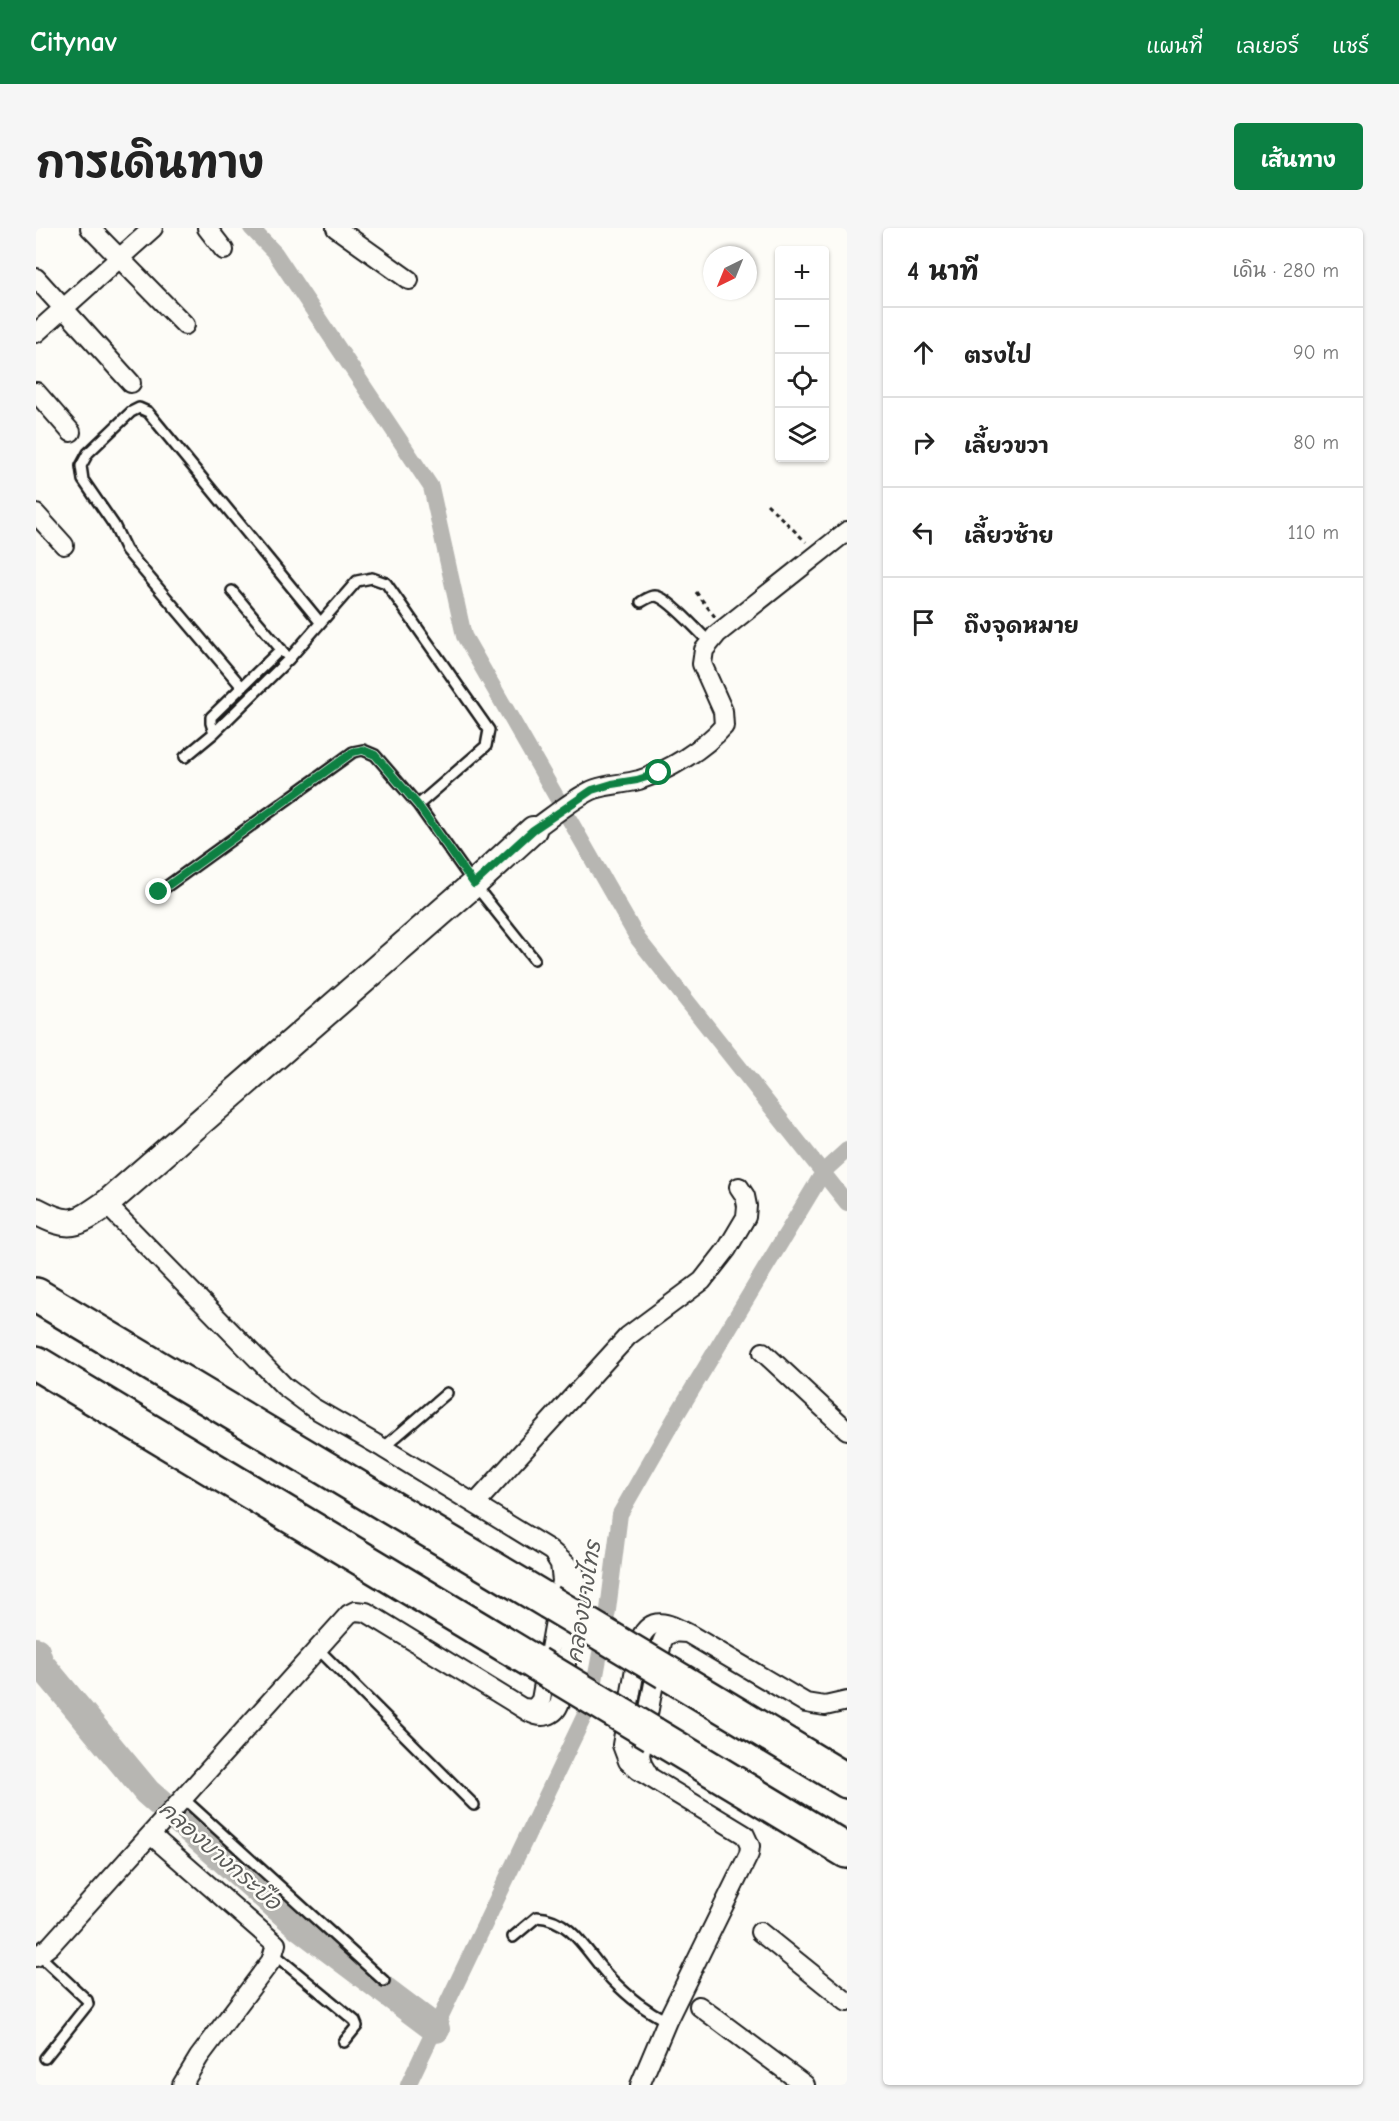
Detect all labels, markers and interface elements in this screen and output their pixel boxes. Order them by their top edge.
text: Citynav [30,26,117,58]
text: แผนที่ [1146,34,1203,58]
text: เลเยอร์ [1236,34,1299,58]
text: แชร์ [1332,34,1369,58]
button: เส้นทาง [1234,123,1363,190]
text: การเดินทาง [36,139,264,188]
north arrow [703,246,757,300]
map controls [775,246,829,462]
button: + [775,246,829,300]
text: 4 นาที [907,257,979,287]
text: เดิน · 280 m [1232,259,1339,282]
button: − [775,300,829,354]
icon: ahead [907,336,940,369]
text: 90 m [1293,341,1339,364]
text: ตรงไป [964,343,1032,369]
button: locate [775,354,829,408]
button: layers [775,408,829,462]
icon: right [907,426,940,459]
text: 80 m [1293,431,1339,454]
text: เลี้ยวขวา [964,433,1048,459]
icon: left [907,516,940,549]
text: 110 m [1288,521,1339,544]
text: เลี้ยวซ้าย [964,523,1054,549]
icon: arrive [907,606,940,639]
text: ถึงจุดหมาย [964,613,1079,639]
route start [645,759,671,785]
route end [145,878,171,904]
water label: คลองบางไทร [560,1536,607,1665]
water label: คลองบางกระบือ [154,1795,287,1916]

